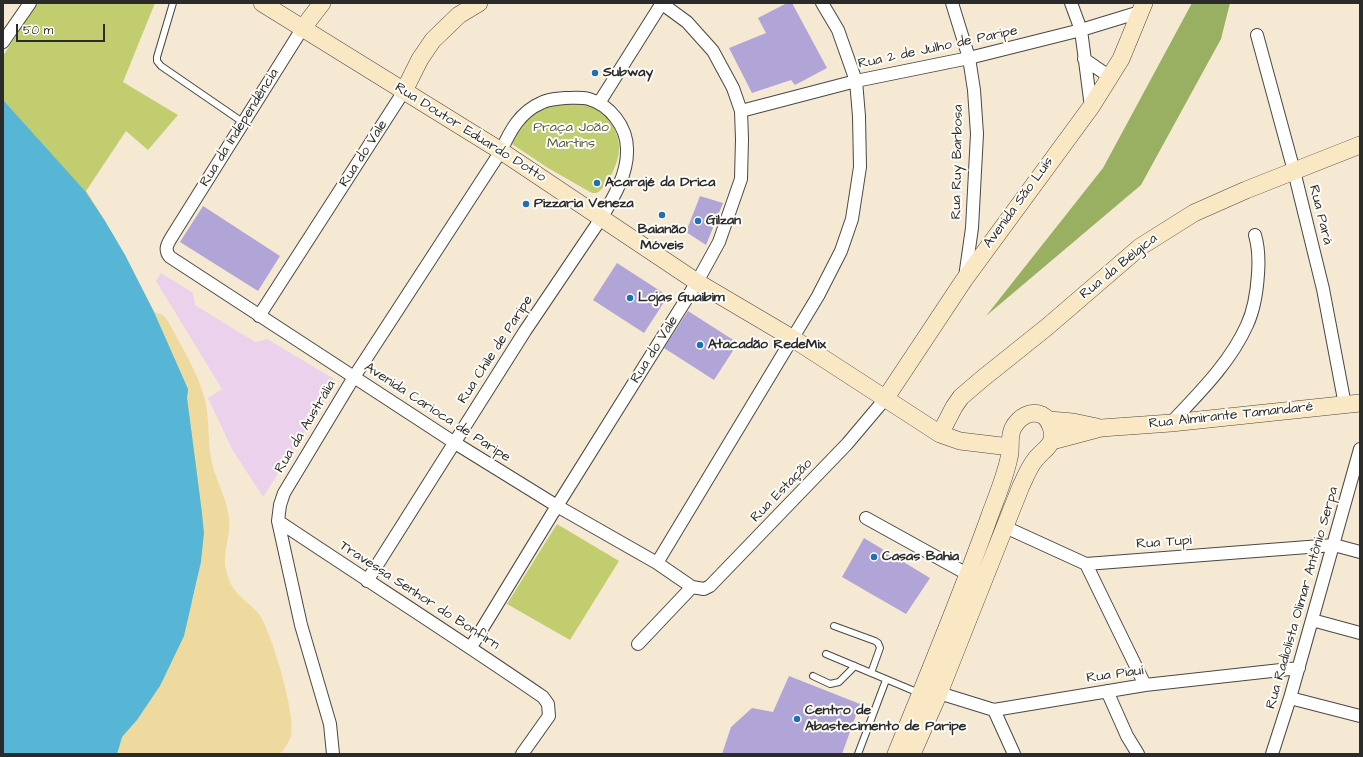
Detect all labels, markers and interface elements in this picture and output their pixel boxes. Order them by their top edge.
scale bar [18,16,107,42]
text: 50 m [23,22,53,39]
street label: Rua 2 de Julho de Paripe [857,23,1019,73]
place label: Subway [603,65,653,81]
street label: Rua da Independência [197,66,283,190]
marker: Subway [590,68,600,78]
street label: Rua Doutor Eduardo Dotto [391,80,549,186]
street label: Rua Ruy Barbosa [949,104,967,220]
street label: Rua do Vale [336,117,392,191]
park label: Praça João Martins [533,120,609,152]
street label: Avenida São Luís [980,154,1058,252]
place label: Acarajé da Drica [605,175,715,191]
marker: Acarajé da Drica [592,178,602,188]
street label: Rua Pará [1305,184,1335,246]
place label: Pizzaria Veneza [534,196,634,212]
marker: Pizzaria Veneza [521,199,531,209]
marker: Baianão Móveis [657,210,667,220]
place label: Gilzan [706,213,741,229]
marker: Gilzan [693,216,703,226]
place label: Baianão Móveis [638,222,686,254]
street label: Rua da Bélgica [1077,231,1161,303]
place label: Lojas Guaibim [638,290,725,306]
street label: Rua Chile de Paripe [455,293,537,407]
marker: Lojas Guaibim [625,293,635,303]
street label: Rua do Vale [628,313,682,387]
place label: Atacadão RedeMix [708,337,826,353]
marker: Atacadão RedeMix [695,340,705,350]
street label: Avenida Carioca de Paripe [361,359,513,467]
street label: Rua da Austrália [272,378,340,476]
street label: Rua Almirante Tamandaré [1148,399,1314,433]
street label: Rua Estação [748,456,816,526]
street label: Rua Radiolista Olimar Antônio Serpa [1263,485,1343,711]
street label: Rua Tupi [1136,533,1192,553]
street label: Travessa Senhor do Bonfirn [336,538,502,654]
place label: Casas Bahia [882,549,959,565]
marker: Casas Bahia [869,552,879,562]
street label: Rua Piauí [1086,663,1144,687]
place label: Centro de Abastecimento de Paripe [805,703,966,736]
marker: Centro de Abastecimento de Paripe [792,714,802,724]

